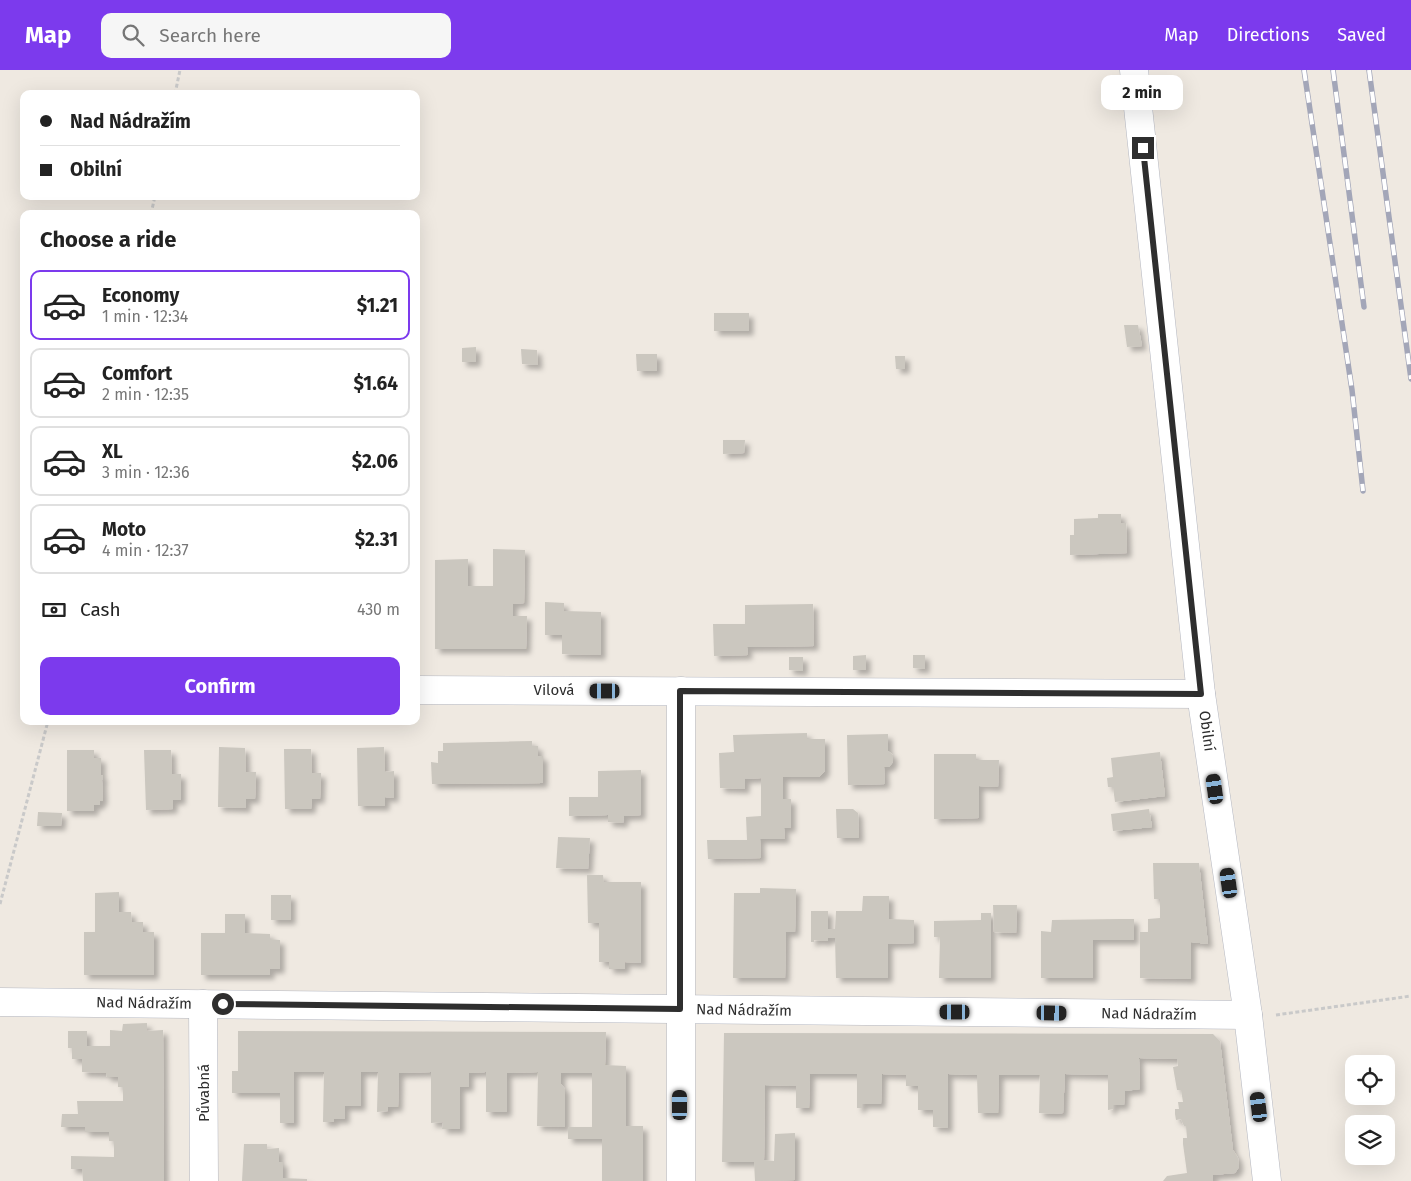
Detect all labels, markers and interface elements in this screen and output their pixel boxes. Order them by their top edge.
search box [101,13,451,58]
text: Map [25,21,71,49]
icon: search [119,21,147,49]
text: Search here [159,24,261,47]
text: Map [1164,24,1199,46]
text: Directions [1227,24,1309,46]
text: Saved [1337,24,1386,46]
callout: 2 min [1102,75,1184,110]
text: 2 min [1122,83,1162,102]
text: Nad Nádražím [70,110,191,133]
route end [1132,137,1154,159]
text: Obilní [70,158,122,181]
text: Choose a ride [40,226,176,253]
icon: car [42,283,87,328]
text: Economy [102,284,179,307]
text: $1.21 [357,294,398,317]
text: 1 min · 12:34 [102,307,188,326]
icon: car [42,361,87,406]
text: Comfort [102,362,172,385]
text: $1.64 [354,372,398,395]
text: 2 min · 12:35 [102,385,189,404]
icon: car [42,439,87,484]
text: XL [102,440,123,463]
text: $2.06 [352,450,398,473]
text: 3 min · 12:36 [102,463,190,482]
icon: car [42,517,87,562]
text: Moto [102,518,146,541]
text: $2.31 [355,528,398,551]
text: 4 min · 12:37 [102,541,189,560]
icon: cash [40,596,68,624]
text: Cash [80,598,121,621]
text: 430 m [357,600,400,619]
button: Confirm [40,657,400,715]
street label: Vilová [534,681,574,699]
car [590,684,620,699]
street label: Obilní [1195,709,1219,753]
car [1205,773,1224,805]
car [1219,867,1238,899]
street label: Nad Nádražím [96,993,192,1013]
route start [212,993,234,1015]
street label: Nad Nádražím [696,1000,792,1020]
street label: Nad Nádražím [1101,1004,1197,1024]
car [940,1005,970,1020]
car [1036,1005,1067,1021]
map controls [1345,1055,1395,1165]
button: locate [1345,1055,1395,1105]
street label: Půvabná [195,1064,213,1122]
car [672,1090,687,1120]
car [1249,1091,1268,1123]
button: layers [1345,1115,1395,1165]

